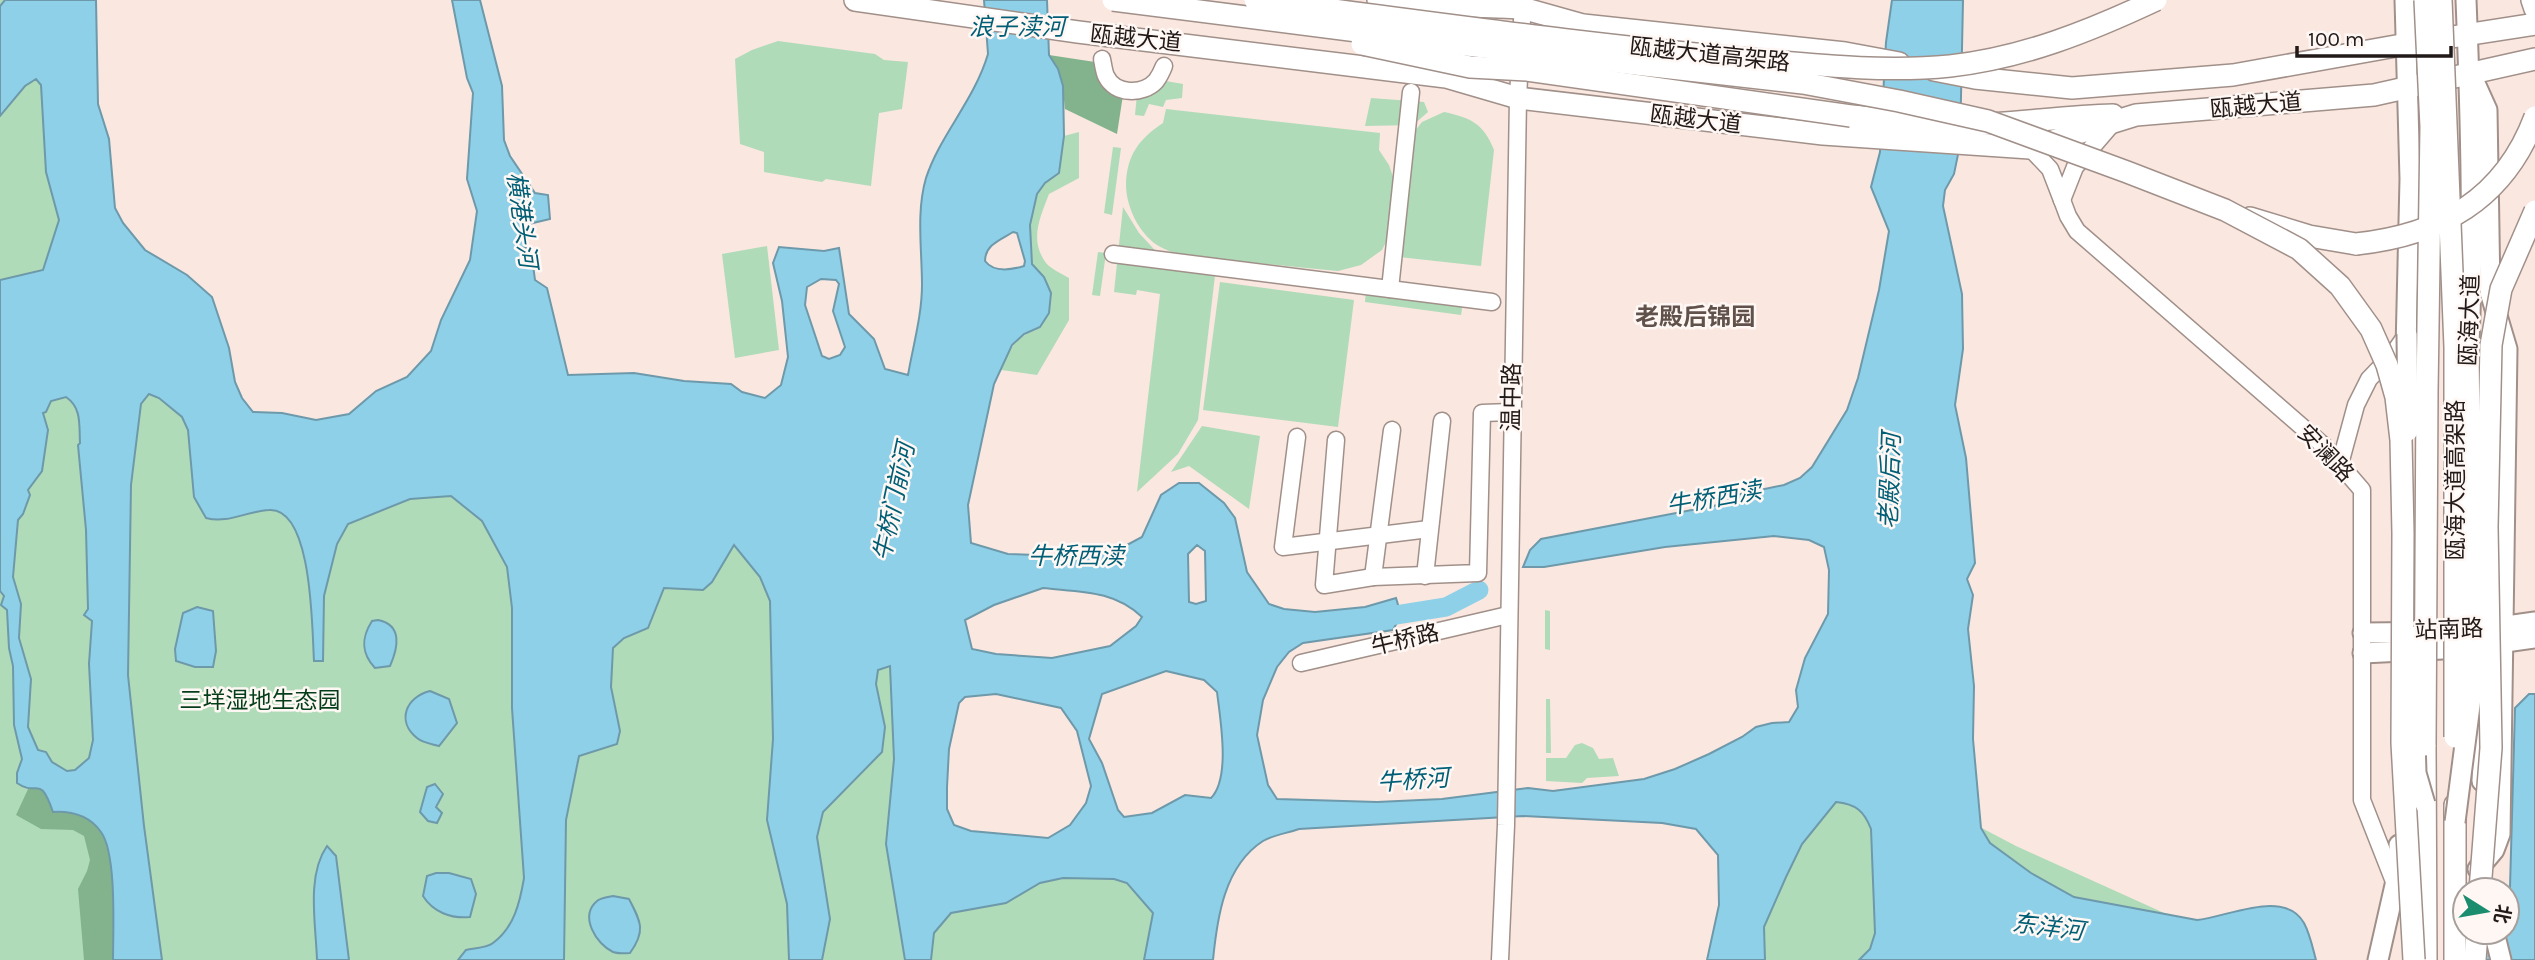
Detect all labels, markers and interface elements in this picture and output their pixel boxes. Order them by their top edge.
water label: 浪子渎河 [969,13,1069,41]
scale bar [2297,14,2451,58]
street label: 瓯越大道 [1089,20,1183,57]
text: 100 m [2308,27,2365,51]
street label: 瓯越大道高架路 [1628,33,1791,76]
street label: 瓯越大道 [2209,88,2303,123]
street label: 瓯越大道 [1649,100,1743,139]
water label: 横港头河 [501,171,543,273]
street label: 瓯海大道 [2454,274,2485,366]
district label: 老殿后锦园 [1635,303,1755,331]
street label: 温中路 [1497,362,1526,432]
street label: 瓯海大道高架路 [2442,400,2469,561]
street label: 安澜路 [2292,419,2359,488]
water label: 老殿后河 [1874,429,1906,529]
water label: 牛桥门前河 [868,436,921,564]
water label: 牛桥西渎 [1664,475,1767,520]
water label: 牛桥西渎 [1028,542,1127,570]
street label: 站南路 [2414,615,2484,644]
street label: 牛桥路 [1368,619,1442,660]
park label: 三垟湿地生态园 [180,687,341,714]
water label: 牛桥河 [1376,763,1454,796]
north arrow [2451,876,2521,946]
text: 北 [2489,903,2514,925]
water label: 东洋河 [2011,909,2089,946]

